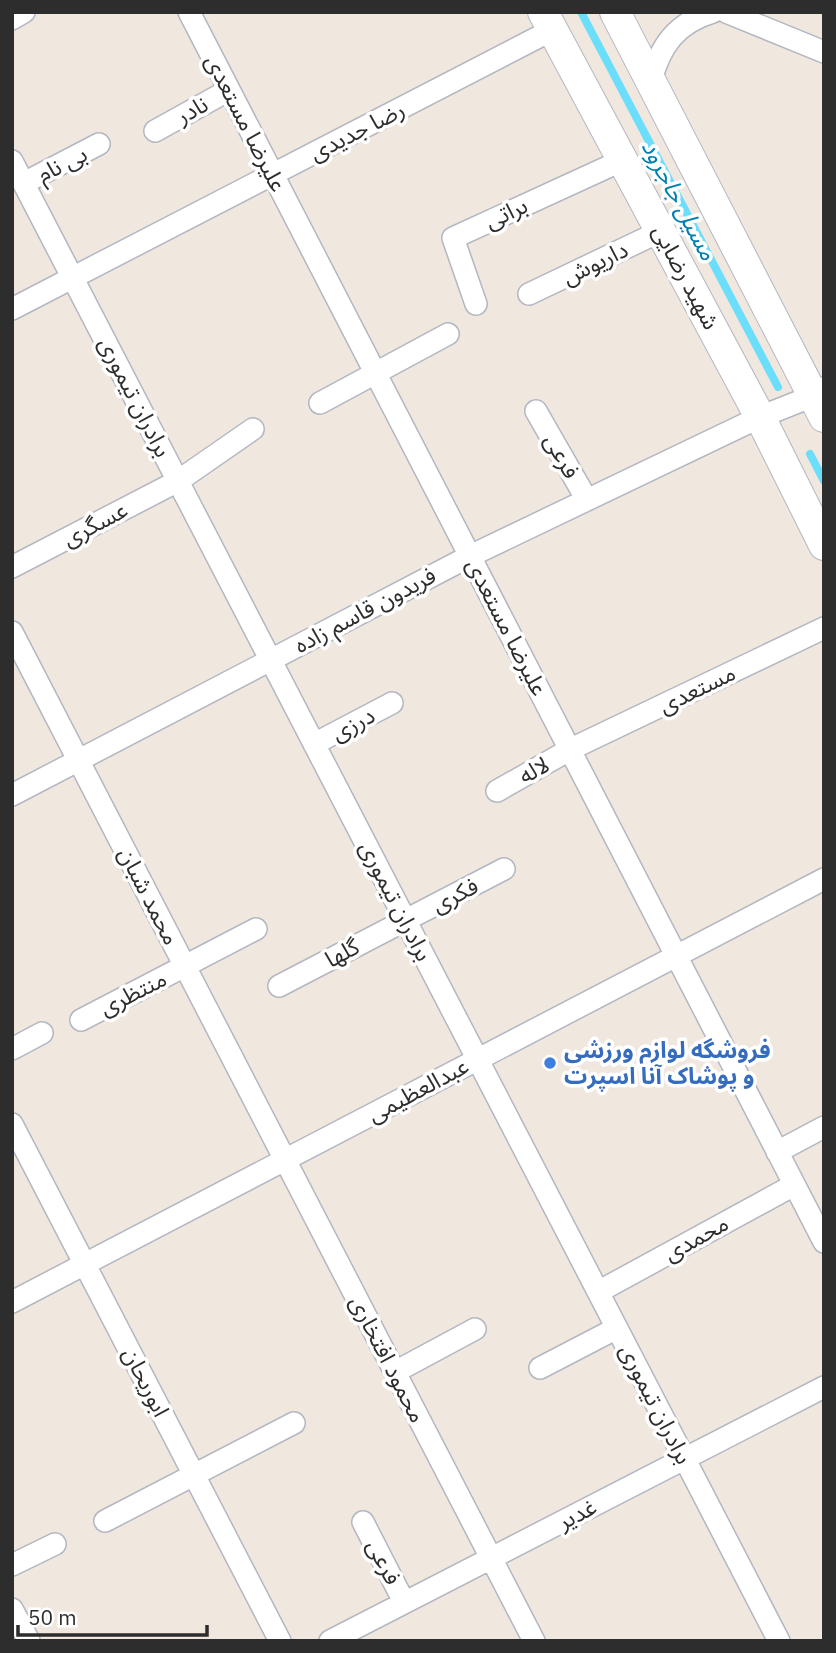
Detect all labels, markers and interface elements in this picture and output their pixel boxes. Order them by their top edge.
street label: علیرضا مستعدی [199,49,294,196]
street label: نادر [169,88,213,131]
street label: رضا جدیدی [304,93,409,167]
water label: مسیل جاجرود [635,134,725,266]
street label: بی نام [31,138,94,192]
street label: براتی [479,189,532,235]
street label: شهید رضایی [647,219,727,334]
street label: داریوش [557,233,632,291]
street label: برادران تیموری [93,331,179,462]
street label: فرعی [538,428,587,483]
street label: عسگری [57,494,132,553]
street label: علیرضا مستعدی [460,553,555,700]
street label: فریدون قاسم زاده [289,559,442,662]
street label: مستعدی [653,657,740,720]
street label: درزی [325,699,380,747]
street label: لاله [513,749,554,790]
street label: برادران تیموری [354,835,440,966]
street label: محمد شبان [112,841,187,950]
street label: فکری [426,870,483,918]
street label: گلها [319,930,364,974]
street label: منتظری [94,963,171,1022]
place label: فروشگه لوازم ورزشی و پوشاک آنا اسپرت [564,1034,771,1092]
street label: عبدالعظیمی [362,1050,473,1128]
marker: فروشگه لوازم ورزشی و پوشاک آنا اسپرت [542,1055,558,1071]
street label: محمدی [658,1207,733,1267]
street label: محمود افتخاری [344,1290,434,1427]
street label: برادران تیموری [614,1338,700,1469]
street label: ابوریحان [117,1342,177,1421]
street label: غدیر [551,1491,601,1536]
street label: فرعی [361,1534,409,1589]
scale bar [18,1594,206,1638]
text: 50 m [28,1603,77,1631]

